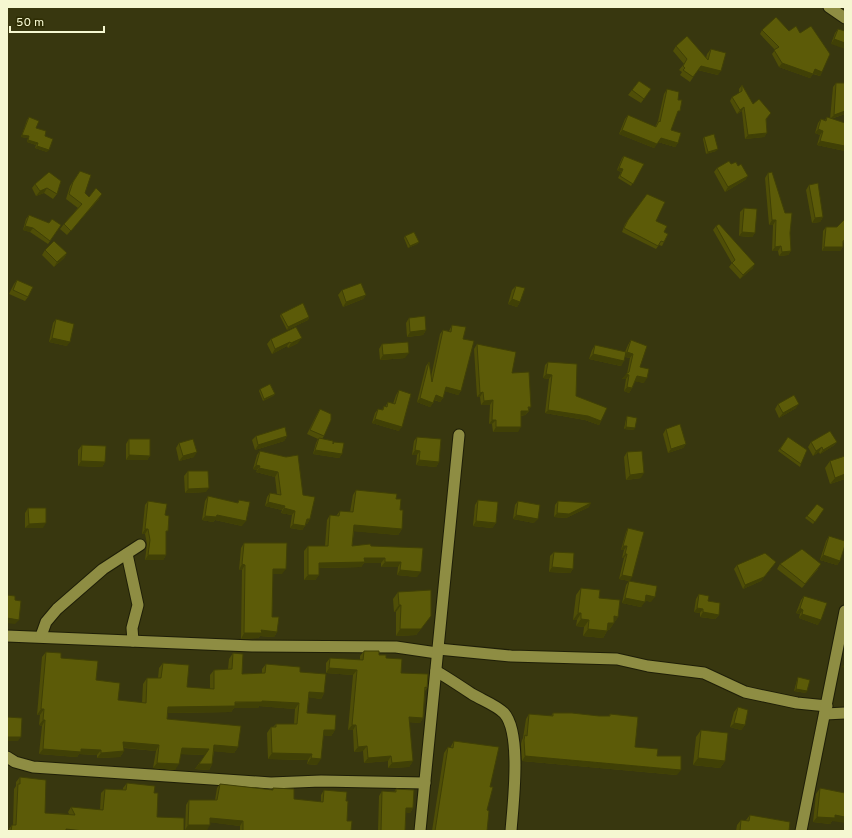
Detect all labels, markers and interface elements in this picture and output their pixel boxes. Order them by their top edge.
scale bar [10,8,104,34]
text: 50 m [16,15,44,31]

